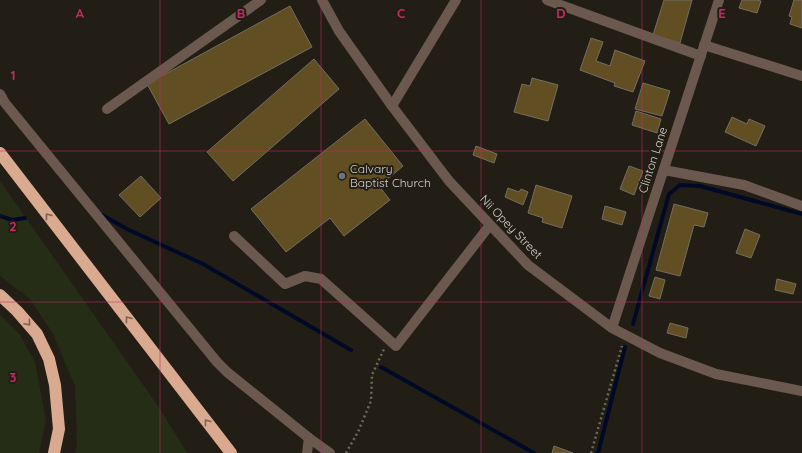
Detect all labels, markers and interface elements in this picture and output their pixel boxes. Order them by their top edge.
text: A [76,5,85,21]
text: B [237,5,245,21]
text: C [397,5,405,21]
text: D [556,5,566,21]
text: E [718,5,726,21]
text: 1 [10,67,16,83]
street label: Clinton Lane [635,125,670,195]
place label: Calvary Baptist Church [350,161,431,190]
marker: Calvary Baptist Church [337,171,347,181]
street label: Nii Opey Street [477,192,546,262]
one-way arrow [46,213,53,220]
text: 2 [9,218,17,234]
one-way arrow [125,316,132,323]
one-way arrow [23,318,30,326]
text: 3 [10,369,17,385]
one-way arrow [204,420,211,427]

